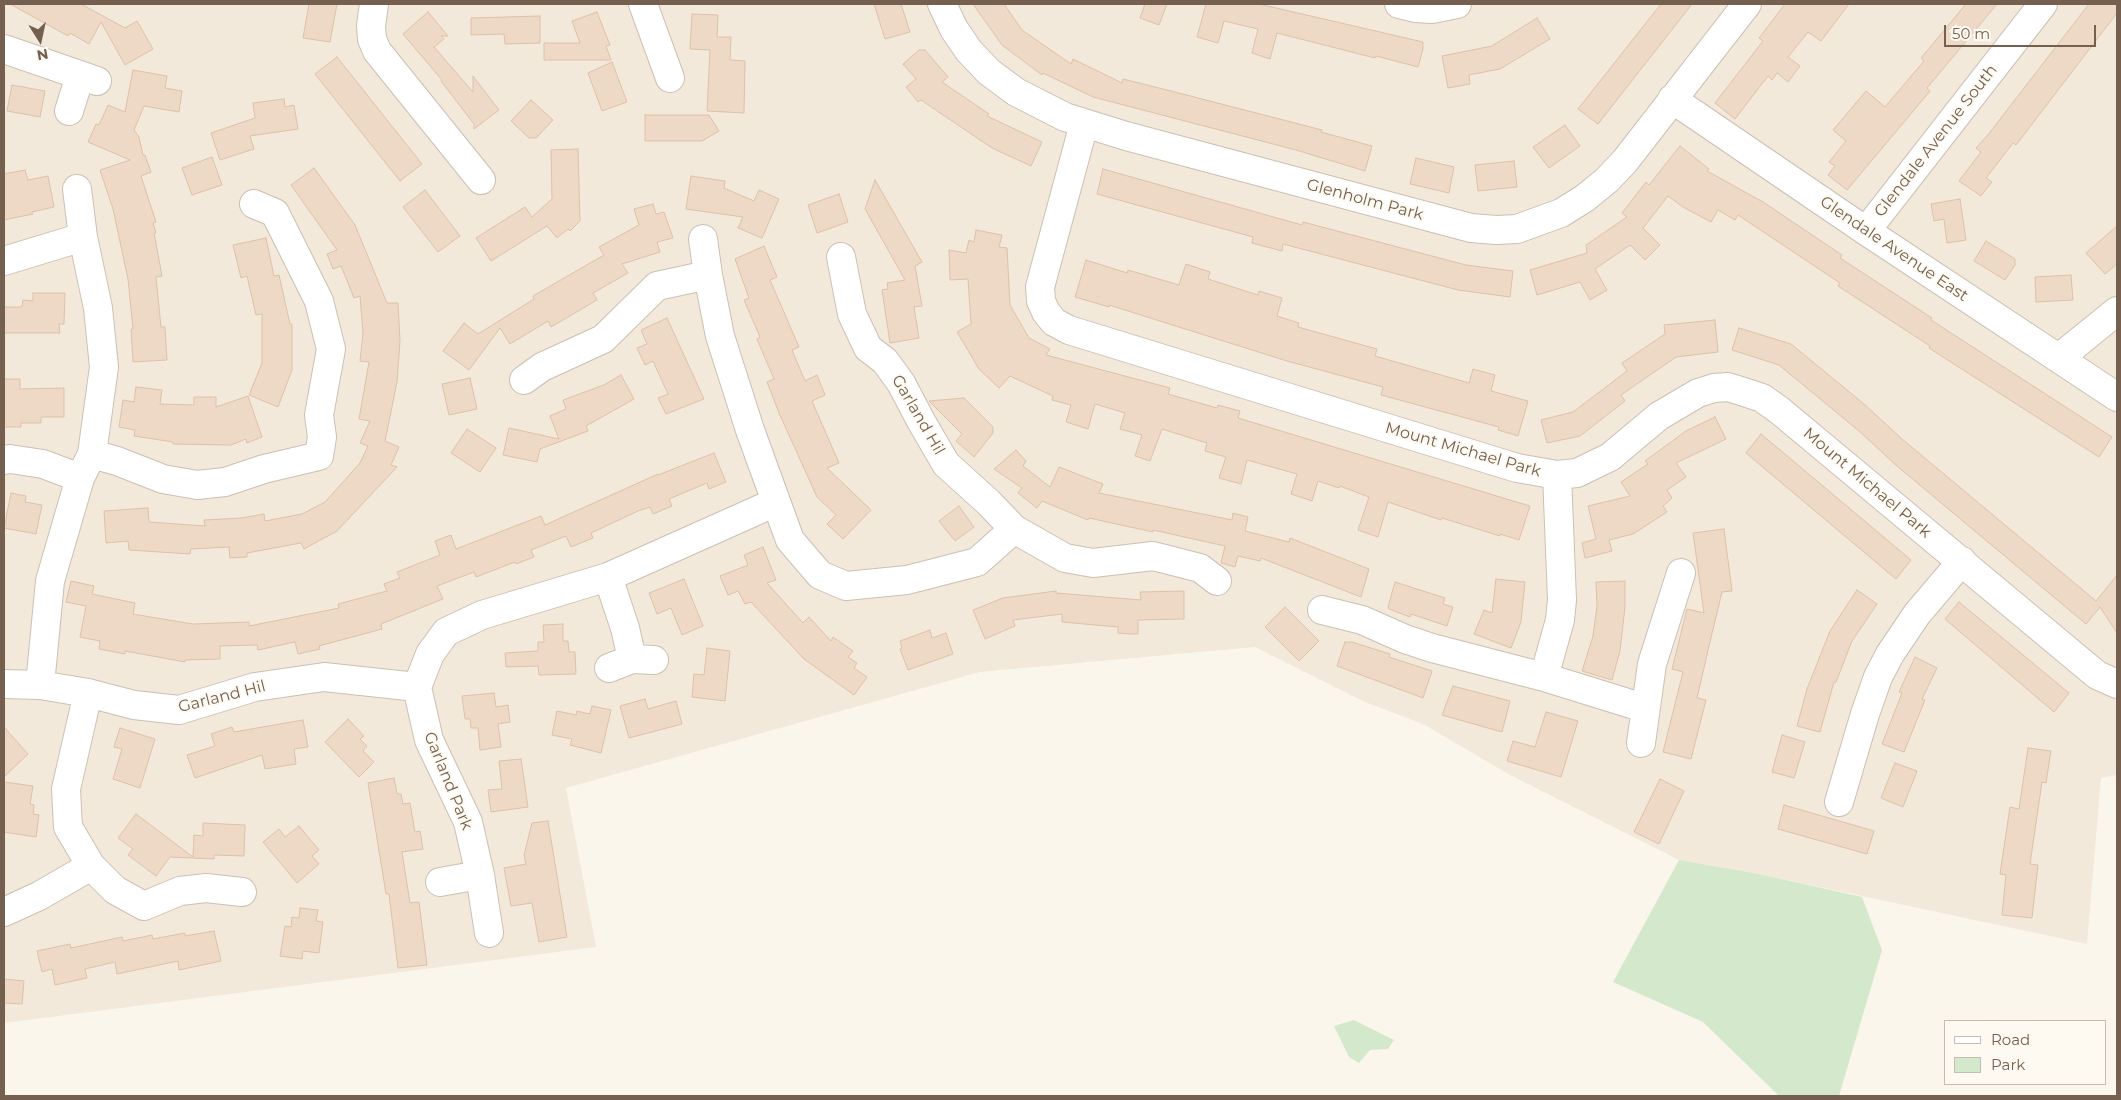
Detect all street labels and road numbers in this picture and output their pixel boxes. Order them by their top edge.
street label: Glendale Avenue South [1871,61,2001,221]
street label: Glenholm Park [1305,175,1425,225]
street label: Glendale Avenue East [1816,192,1972,306]
street label: Garland Hil [887,372,949,458]
street label: Mount Michael Park [1383,419,1543,481]
street label: Mount Michael Park [1799,424,1935,542]
street label: Garland Hil [176,677,268,717]
street label: Garland Park [420,729,476,833]

